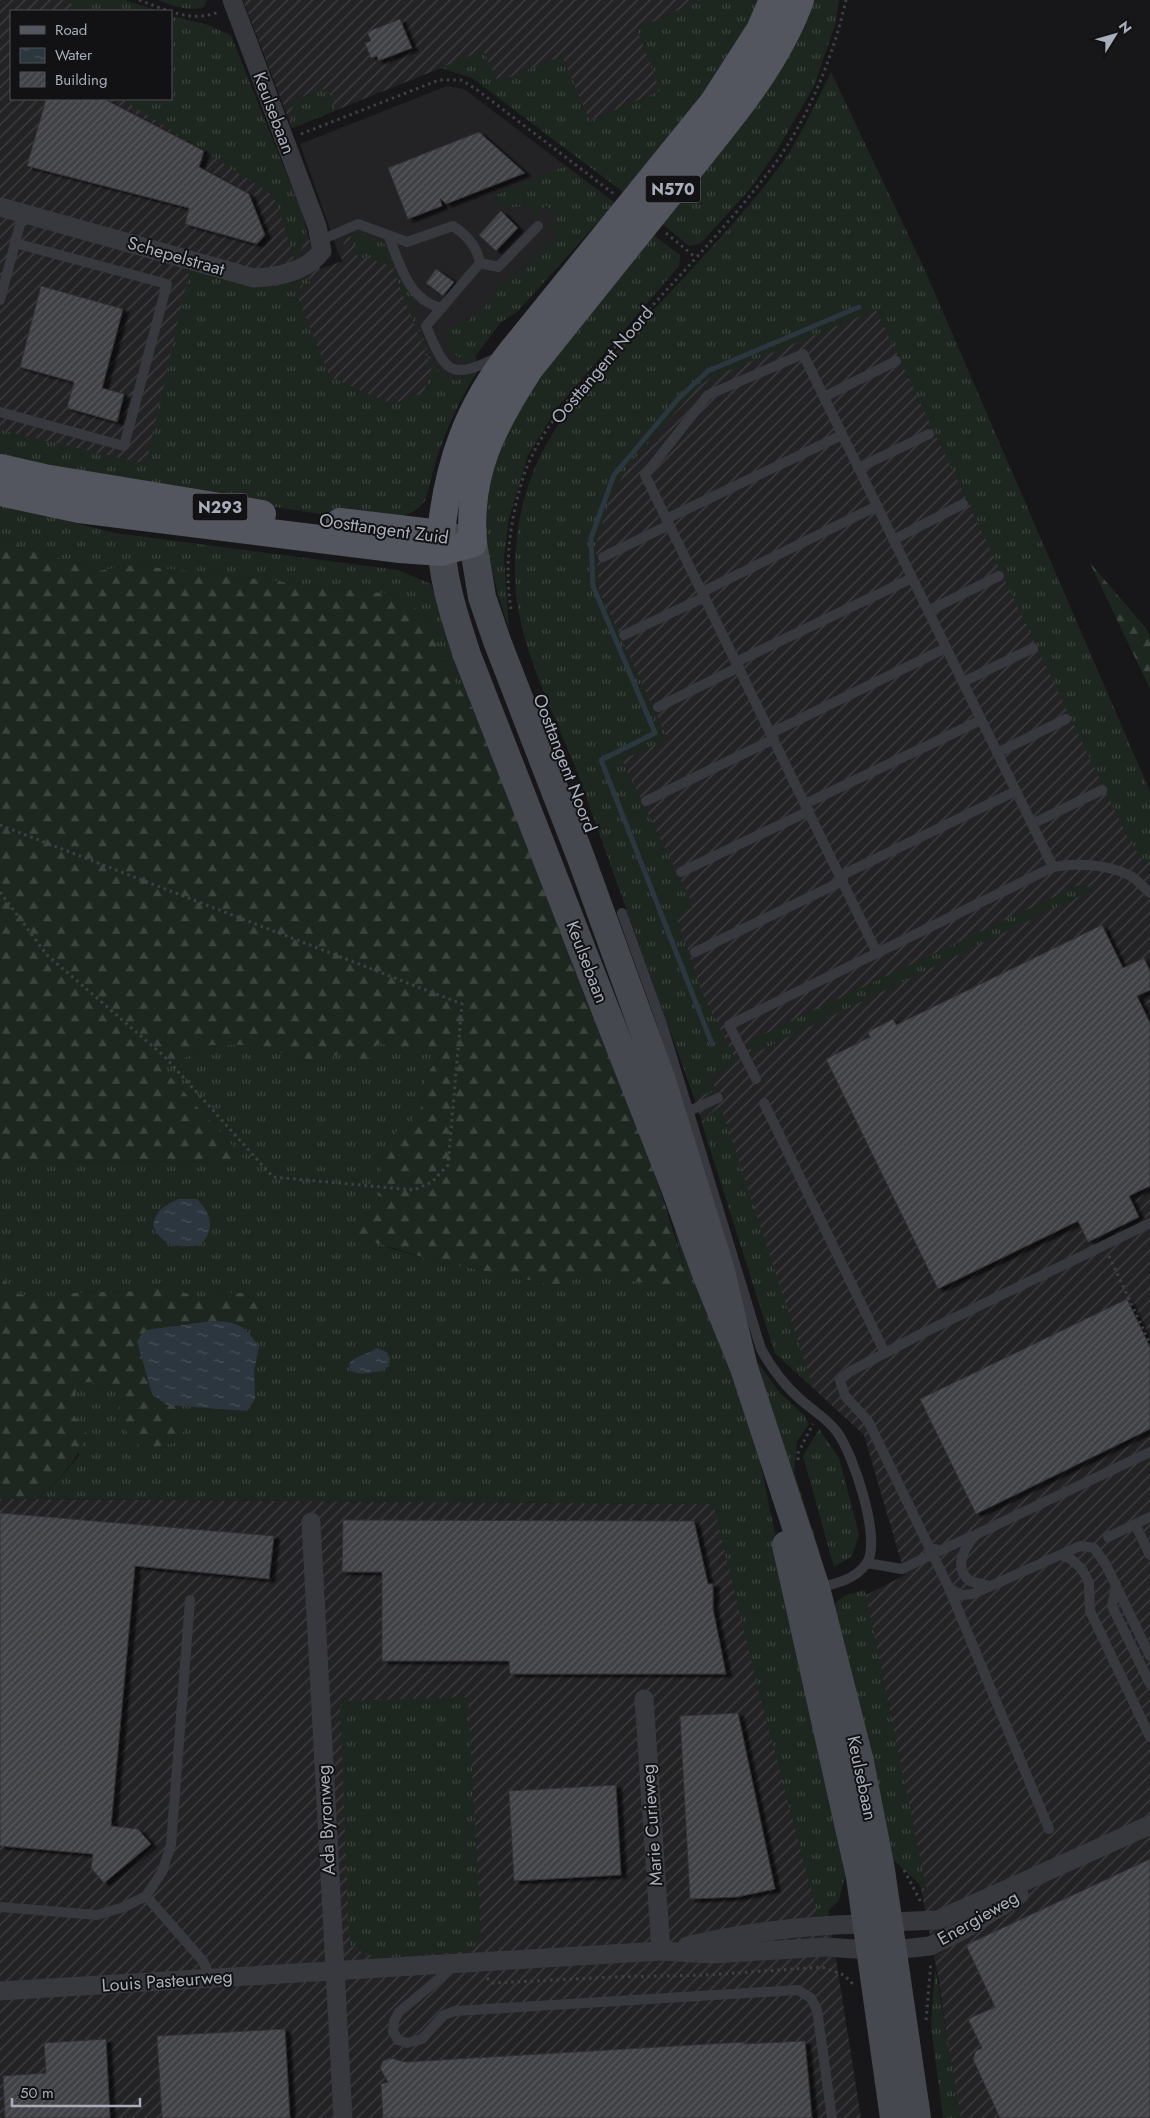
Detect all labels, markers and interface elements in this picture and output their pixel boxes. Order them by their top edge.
legend [10,10,172,100]
north arrow [1090,10,1140,60]
text: N [1114,17,1137,38]
text: Road [55,19,87,41]
text: Water [55,44,93,66]
street label: Keulsebaan [246,68,302,158]
text: Building [55,69,107,91]
road number: N570 [646,175,700,202]
street label: Schepelstraat [124,230,228,282]
street label: Oosttangent Noord [545,300,659,430]
road number: N293 [192,494,248,520]
street label: Oosttangent Zuid [318,507,450,551]
street label: Oosttangent Noord [527,690,603,836]
street label: Keulsebaan [559,917,615,1007]
street label: Keulsebaan [840,1733,884,1823]
street label: Marie Curieweg [635,1763,669,1887]
street label: Ada Byronweg [310,1764,342,1876]
street label: Energieweg [933,1884,1023,1952]
street label: Louis Pasteurweg [101,1963,233,1999]
scale bar [12,2076,140,2108]
text: 50 m [20,2082,54,2104]

